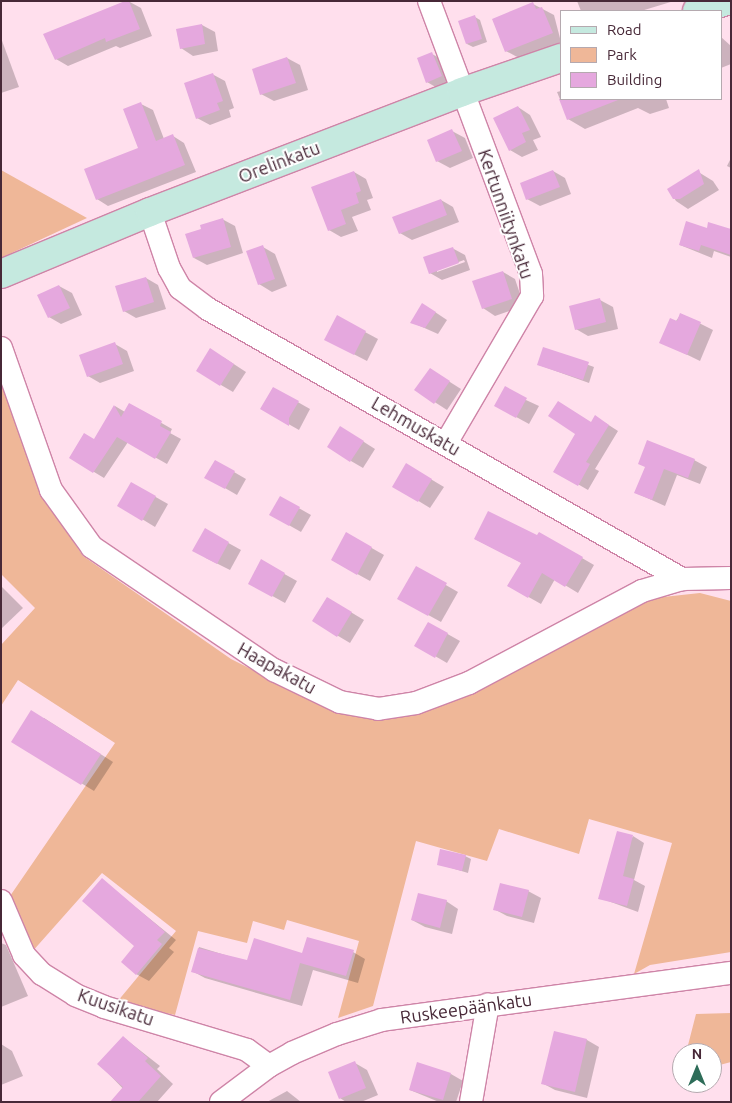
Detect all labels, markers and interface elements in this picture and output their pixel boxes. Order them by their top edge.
legend [560,10,722,100]
text: Road [607,21,642,38]
text: Park [607,46,637,63]
text: Building [607,71,662,88]
street label: Orelinkatu [235,137,323,187]
street label: Kertunniitynkatu [474,146,538,282]
street label: Lehmuskatu [368,392,464,460]
street label: Haapakatu [234,638,320,698]
street label: Kuusikatu [75,984,157,1030]
street label: Ruskeepäänkatu [399,988,533,1028]
north arrow [672,1043,722,1093]
text: N [692,1046,702,1062]

